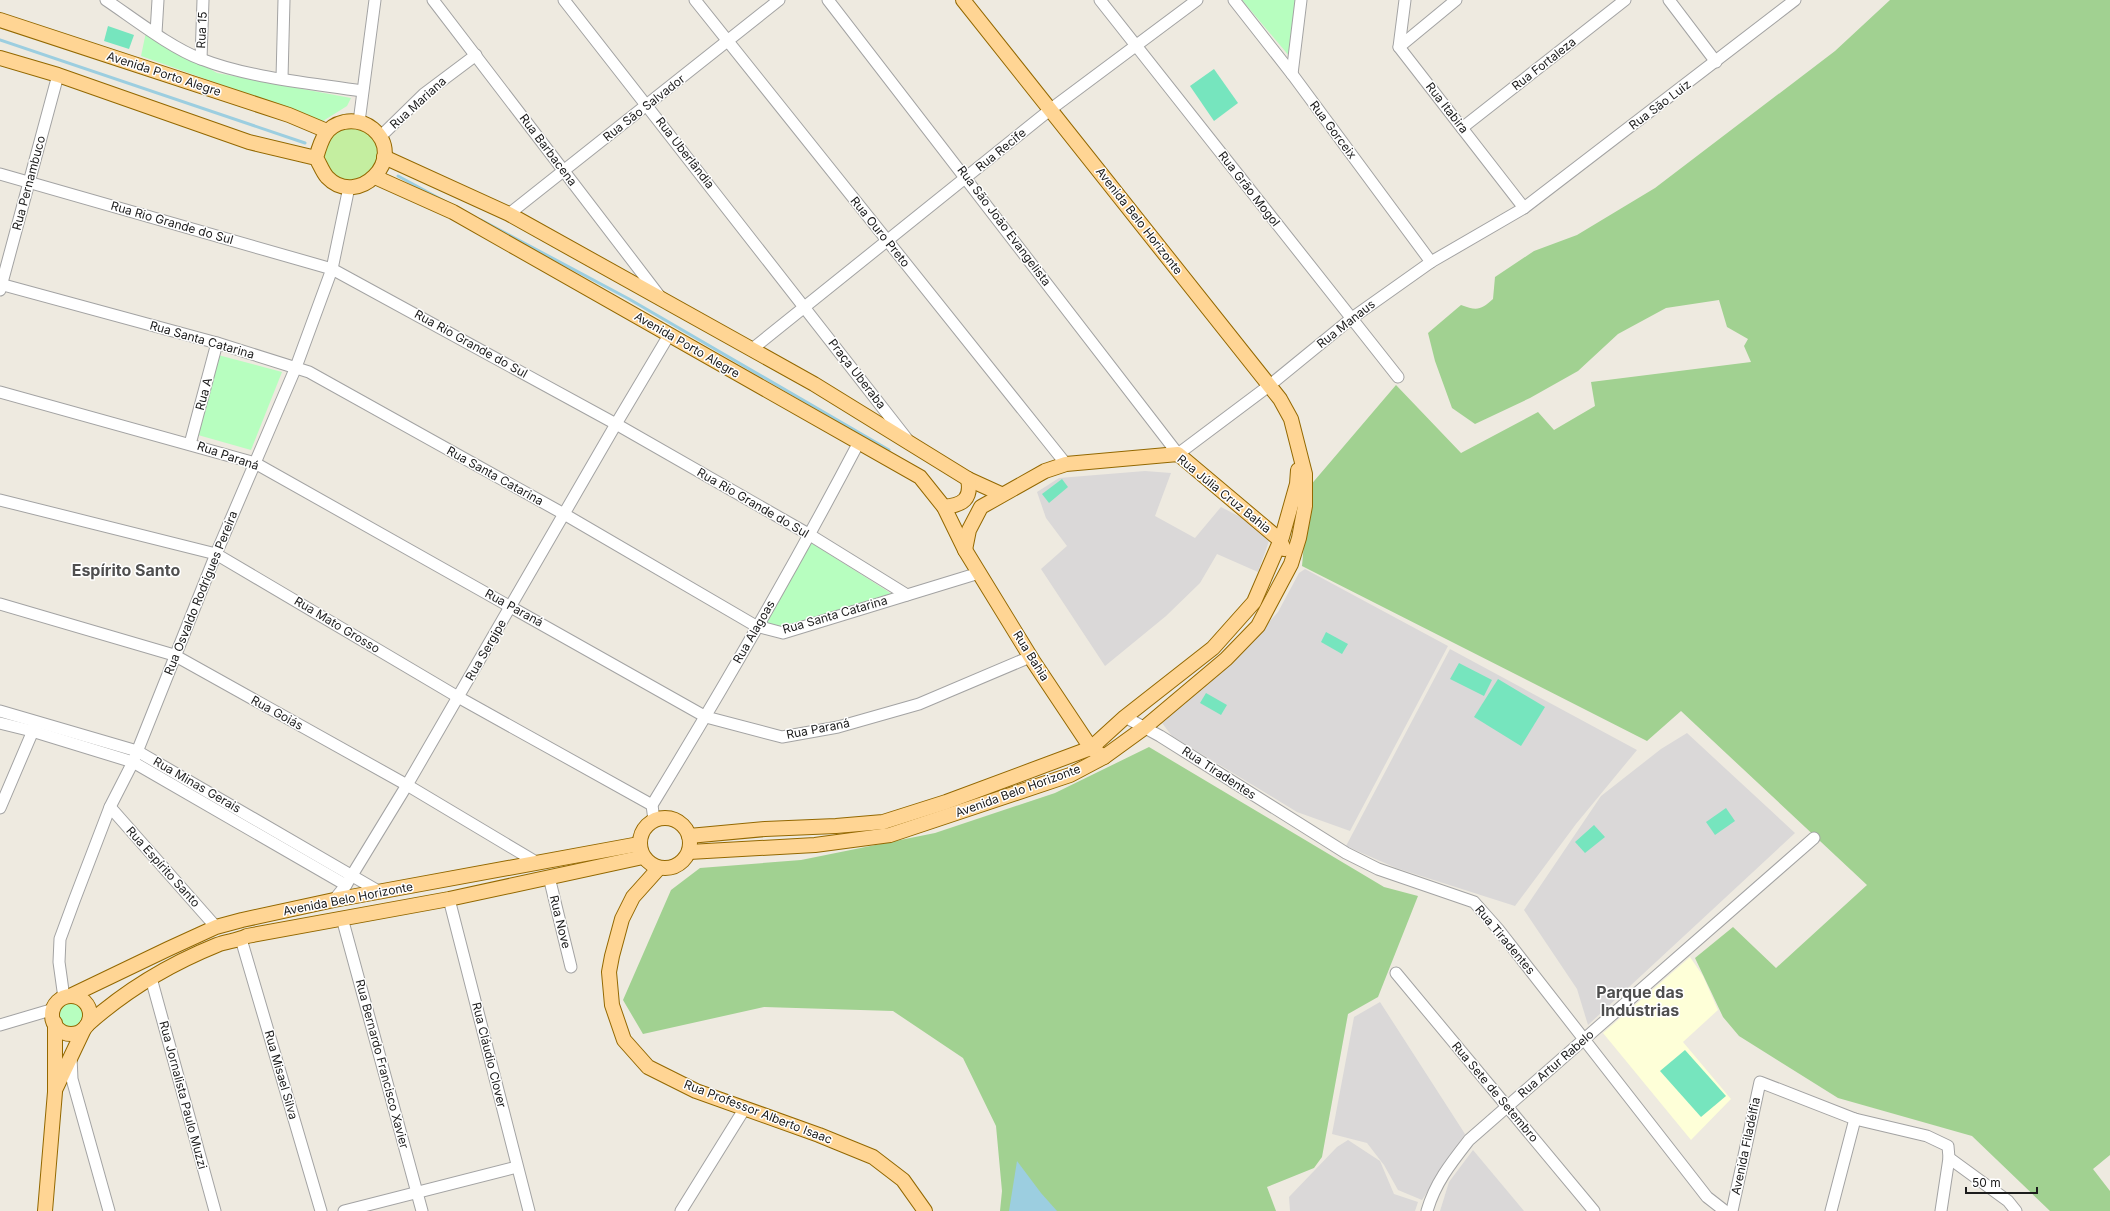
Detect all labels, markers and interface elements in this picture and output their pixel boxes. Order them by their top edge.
street label: Rua 15 [193,11,210,49]
street label: Rua Fortaleza [1509,34,1579,93]
street label: Avenida Porto Alegre [105,48,223,99]
street label: Rua São Salvador [600,71,688,144]
street label: Rua Mariana [386,73,449,132]
street label: Rua São Luiz [1626,77,1694,133]
street label: Rua Itabira [1423,79,1472,136]
street label: Rua Gorceix [1307,98,1360,162]
street label: Rua Barbacena [516,111,580,189]
street label: Rua Uberlândia [653,114,718,191]
street label: Rua Recife [973,125,1029,174]
street label: Rua Pernambuco [9,134,48,232]
street label: Rua Grão Mogol [1215,148,1283,229]
street label: Rua São João Evangelista [954,163,1054,289]
street label: Avenida Belo Horizonte [1093,164,1186,277]
street label: Rua Ouro Preto [847,194,913,270]
street label: Rua Rio Grande do Sul [109,198,235,247]
street label: Rua Manaus [1314,296,1378,351]
street label: Rua Rio Grande do Sul [412,306,530,381]
street label: Avenida Porto Alegre [632,308,743,381]
street label: Rua Santa Catarina [148,317,256,362]
street label: Praça Uberaba [825,336,889,412]
street label: Rua A [192,376,215,412]
street label: Rua Paraná [195,438,261,473]
street label: Rua Santa Catarina [444,443,546,508]
street label: Rua Júlia Cruz Bahia [1174,451,1274,536]
street label: Rua Rio Grande do Sul [695,464,812,541]
street label: Rua Osvaldo Rodrigues Pereira [161,509,240,677]
district label: Espírito Santo [72,560,180,580]
street label: Rua Paraná [482,585,546,630]
street label: Rua Santa Catarina [781,592,889,637]
street label: Rua Mato Grosso [292,593,383,656]
street label: Rua Alagoas [729,597,778,666]
street label: Rua Sergipe [462,616,509,683]
street label: Rua Bahia [1010,628,1053,684]
street label: Rua Goiás [249,692,306,733]
street label: Rua Paraná [785,715,851,742]
street label: Rua Tiradentes [1179,743,1259,802]
street label: Rua Minas Gerais [151,753,244,816]
street label: Avenida Belo Horizonte [953,761,1082,820]
street label: Rua Espírito Santo [123,823,203,910]
street label: Avenida Belo Horizonte [282,879,414,918]
street label: Rua Nove [547,894,574,950]
street label: Rua Tiradentes [1472,902,1539,977]
street label: Rua Bernardo Francisco Xavier [353,978,412,1150]
district label: Parque das Indústrias [1596,982,1684,1020]
street label: Rua Cláudio Clover [469,1001,510,1110]
street label: Rua Jornalista Paulo Muzzi [156,1019,211,1171]
street label: Rua Artur Rabelo [1515,1027,1597,1101]
street label: Rua Misael Silva [262,1029,301,1121]
street label: Rua Sete de Setembro [1449,1038,1542,1145]
street label: Rua Professor Alberto Isaac [682,1076,834,1147]
street label: Avenida Filadélfia [1728,1096,1763,1196]
scale bar [1966,1169,2037,1195]
text: 50 m [1972,1175,2001,1190]

